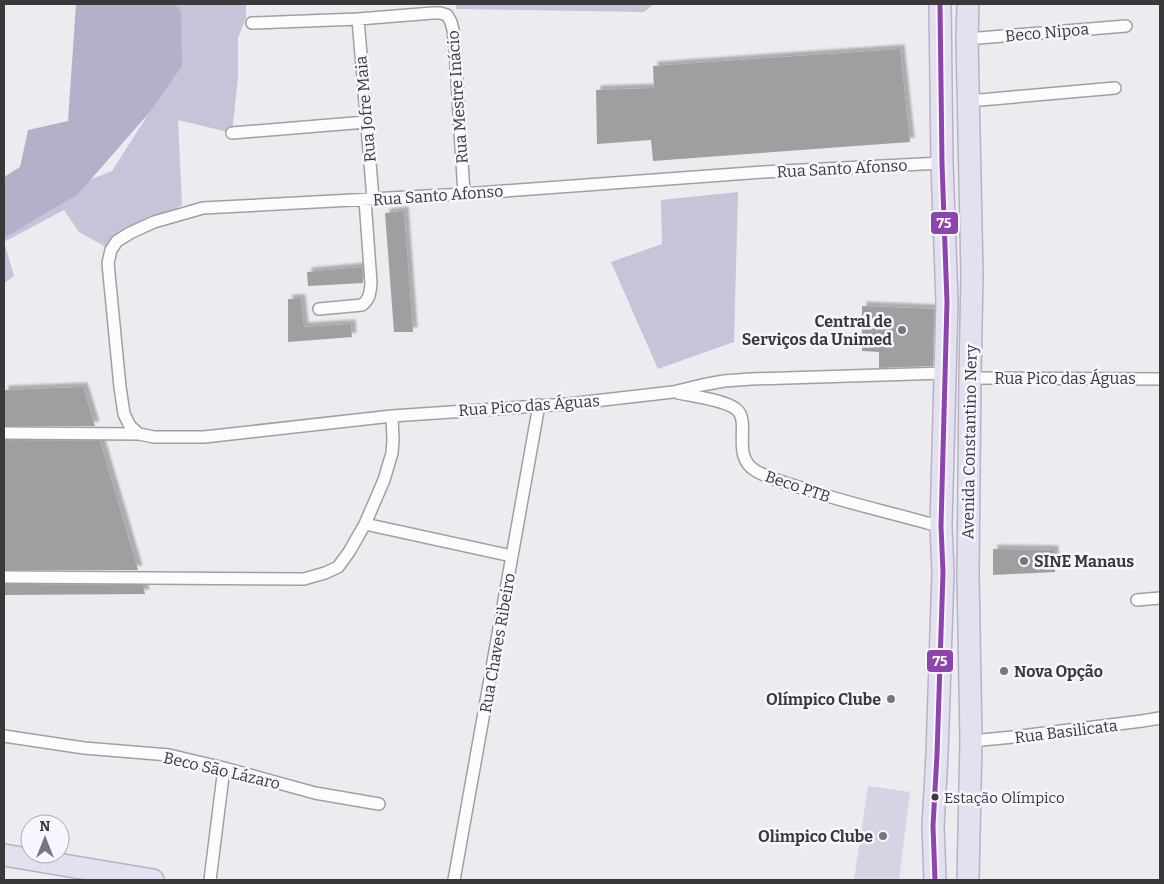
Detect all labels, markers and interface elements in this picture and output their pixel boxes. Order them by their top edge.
street label: Beco Nipoa [1004,19,1090,46]
street label: Rua Mestre Inácio [443,30,472,164]
street label: Rua Jofre Maia [351,55,380,163]
street label: Rua Santo Afonso [776,156,908,181]
street label: Rua Santo Afonso [372,181,504,210]
line badge: 75 [930,211,959,235]
text: 75 [936,215,952,232]
place label: Central de Serviços da Unimed [742,312,892,349]
marker: Central de Serviços da Unimed [896,324,908,336]
street label: Avenida Constantino Nery [958,344,981,540]
street label: Rua Pico das Águas [994,368,1136,388]
street label: Rua Pico das Águas [458,390,600,420]
street label: Beco PTB [763,466,833,506]
place label: SINE Manaus [1034,552,1134,571]
marker: SINE Manaus [1018,555,1030,567]
street label: Rua Chaves Ribeiro [476,572,519,715]
line badge: 75 [926,649,954,673]
text: 75 [932,653,948,670]
place label: Nova Opção [1014,662,1103,681]
marker: Nova Opção [998,665,1010,677]
place label: Olímpico Clube [766,690,881,709]
marker: Olímpico Clube [885,693,897,705]
street label: Rua Basilicata [1013,716,1119,747]
street label: Beco São Lázaro [162,748,282,793]
place label: Estação Olímpico [944,789,1065,807]
marker: Estação Olímpico [930,792,940,802]
north arrow [20,814,70,864]
text: N [40,818,51,835]
place label: Olimpico Clube [758,827,873,846]
marker: Olimpico Clube [877,830,889,842]

